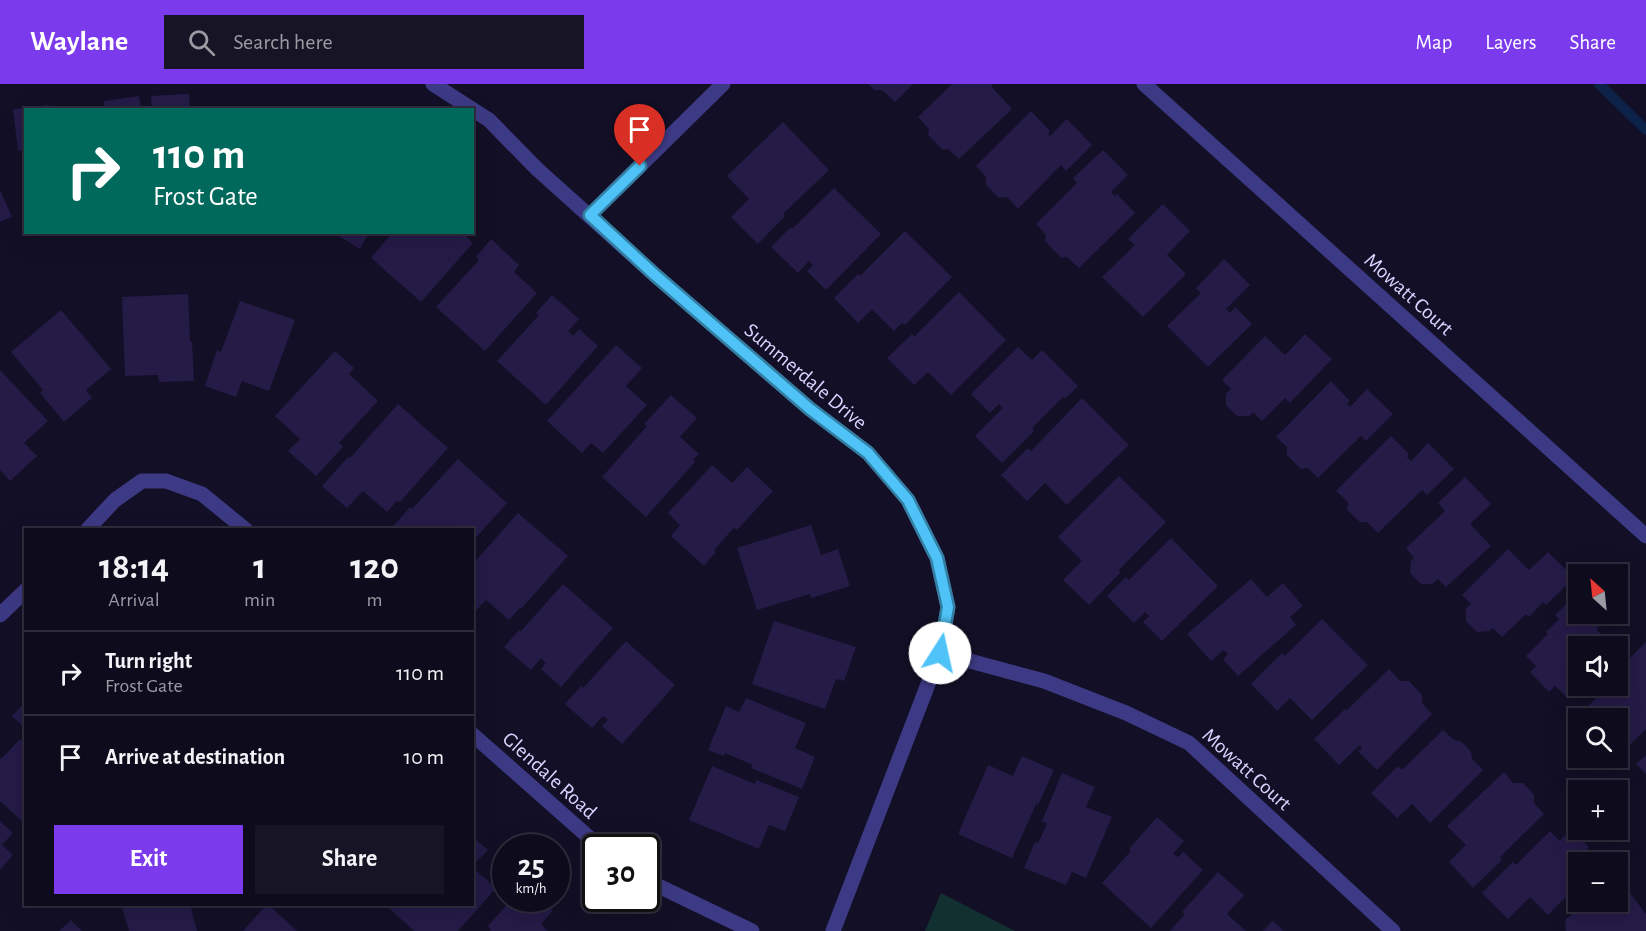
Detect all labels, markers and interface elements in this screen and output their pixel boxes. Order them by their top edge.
search box [164,15,584,69]
icon: search [185,26,218,59]
text: Waylane [30,28,128,56]
text: Search here [233,31,333,53]
text: Map [1416,32,1452,53]
text: Layers [1485,32,1536,53]
text: Share [1569,32,1616,53]
pin [614,104,665,166]
icon: arrive [623,113,656,146]
icon: right [54,132,132,210]
text: 110 m [153,134,245,176]
text: Frost Gate [153,183,258,210]
street label: Mowatt Court [1360,249,1457,340]
street label: Summerdale Drive [740,319,871,434]
text: 18:14 [99,549,169,585]
text: 1 [253,549,266,585]
text: 120 [350,549,399,585]
north arrow [1568,564,1628,624]
map controls [1568,564,1628,912]
text: Arrival [108,590,160,610]
text: min [244,590,275,610]
text: m [367,590,383,610]
position arrow [908,621,972,685]
button: sound [1568,636,1628,696]
text: Turn right [105,650,192,672]
icon: right [54,657,87,690]
text: 110 m [396,662,444,684]
text: Frost Gate [105,676,183,696]
button: search [1568,708,1628,768]
street label: Mowatt Court [1198,724,1295,815]
street label: Glendale Road [499,728,601,823]
icon: arrive [54,741,87,774]
text: Arrive at destination [105,746,285,768]
text: 10 m [404,746,444,768]
button: + [1568,780,1628,840]
button: Exit [54,825,243,894]
button: Share [255,825,444,894]
speed limit sign: 30 [582,834,660,912]
text: 25 [517,851,545,881]
button: − [1568,852,1628,912]
text: km/h [516,881,546,896]

